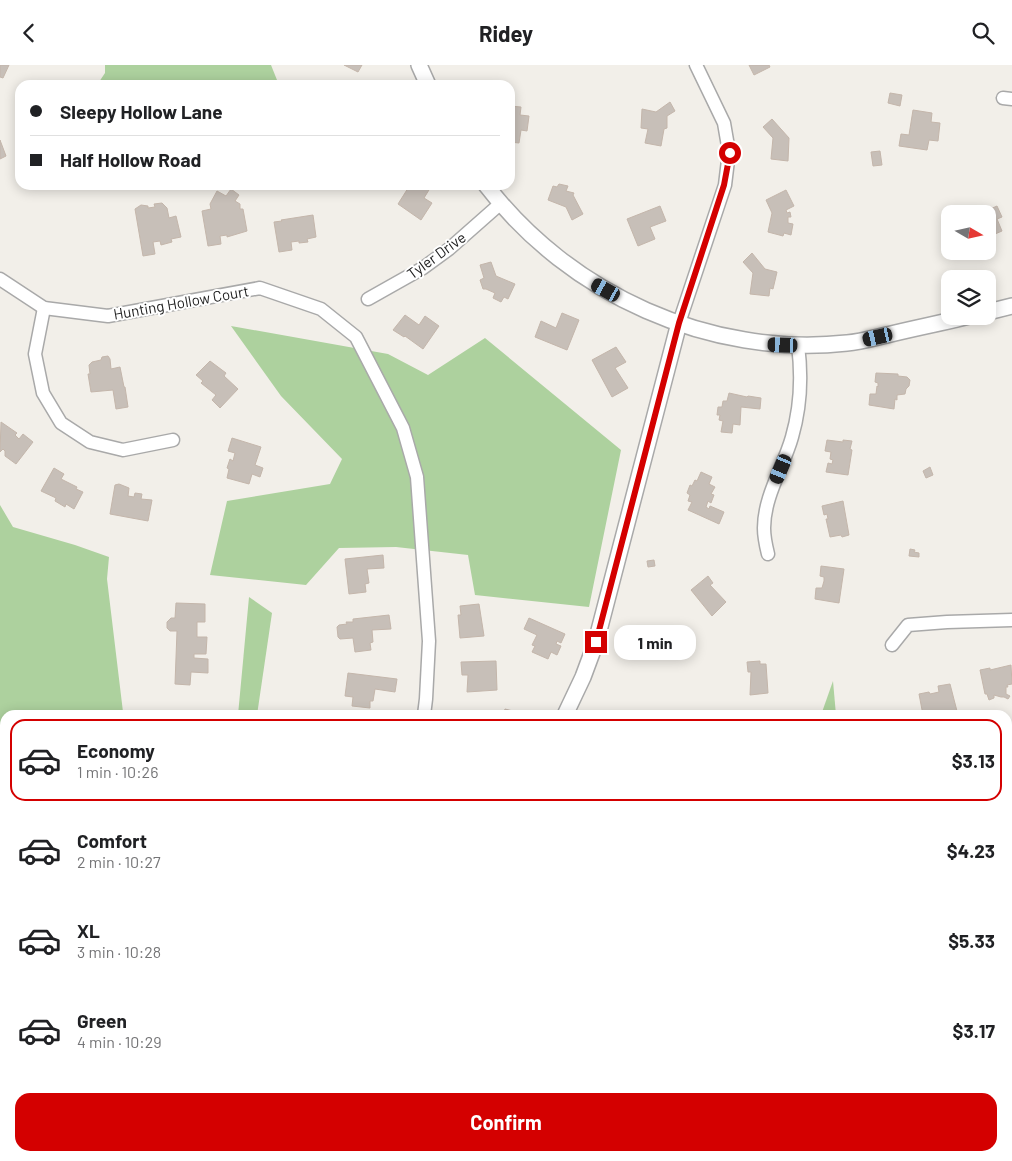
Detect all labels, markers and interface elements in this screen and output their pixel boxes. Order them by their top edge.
icon: back [15,19,43,47]
icon: search [969,19,997,47]
text: Ridey [479,20,533,46]
text: Sleepy Hollow Lane [60,100,223,123]
route start [719,142,741,164]
text: Half Hollow Road [60,148,201,171]
north arrow [941,205,996,260]
map controls [941,205,996,325]
street label: Tyler Drive [403,228,469,282]
button: layers [941,270,996,325]
car [589,276,622,304]
street label: Hunting Hollow Court [112,281,250,323]
car [861,326,894,348]
car [767,337,798,353]
car [768,452,793,486]
callout: 1 min [614,625,696,659]
route end [585,631,607,653]
text: 1 min [637,633,673,652]
icon: car [17,738,62,783]
text: Economy [77,739,155,762]
text: $3.13 [952,749,995,772]
text: 1 min · 10:26 [77,762,158,781]
icon: car [17,828,62,873]
text: Comfort [77,829,147,852]
text: $4.23 [947,839,995,862]
text: 2 min · 10:27 [77,852,161,871]
icon: car [17,918,62,963]
text: XL [77,919,100,942]
text: $5.33 [948,929,995,952]
text: 3 min · 10:28 [77,942,161,961]
icon: car [17,1008,62,1053]
text: Green [77,1009,127,1032]
text: $3.17 [953,1019,995,1042]
text: 4 min · 10:29 [77,1032,162,1051]
button: Confirm [15,1093,997,1151]

